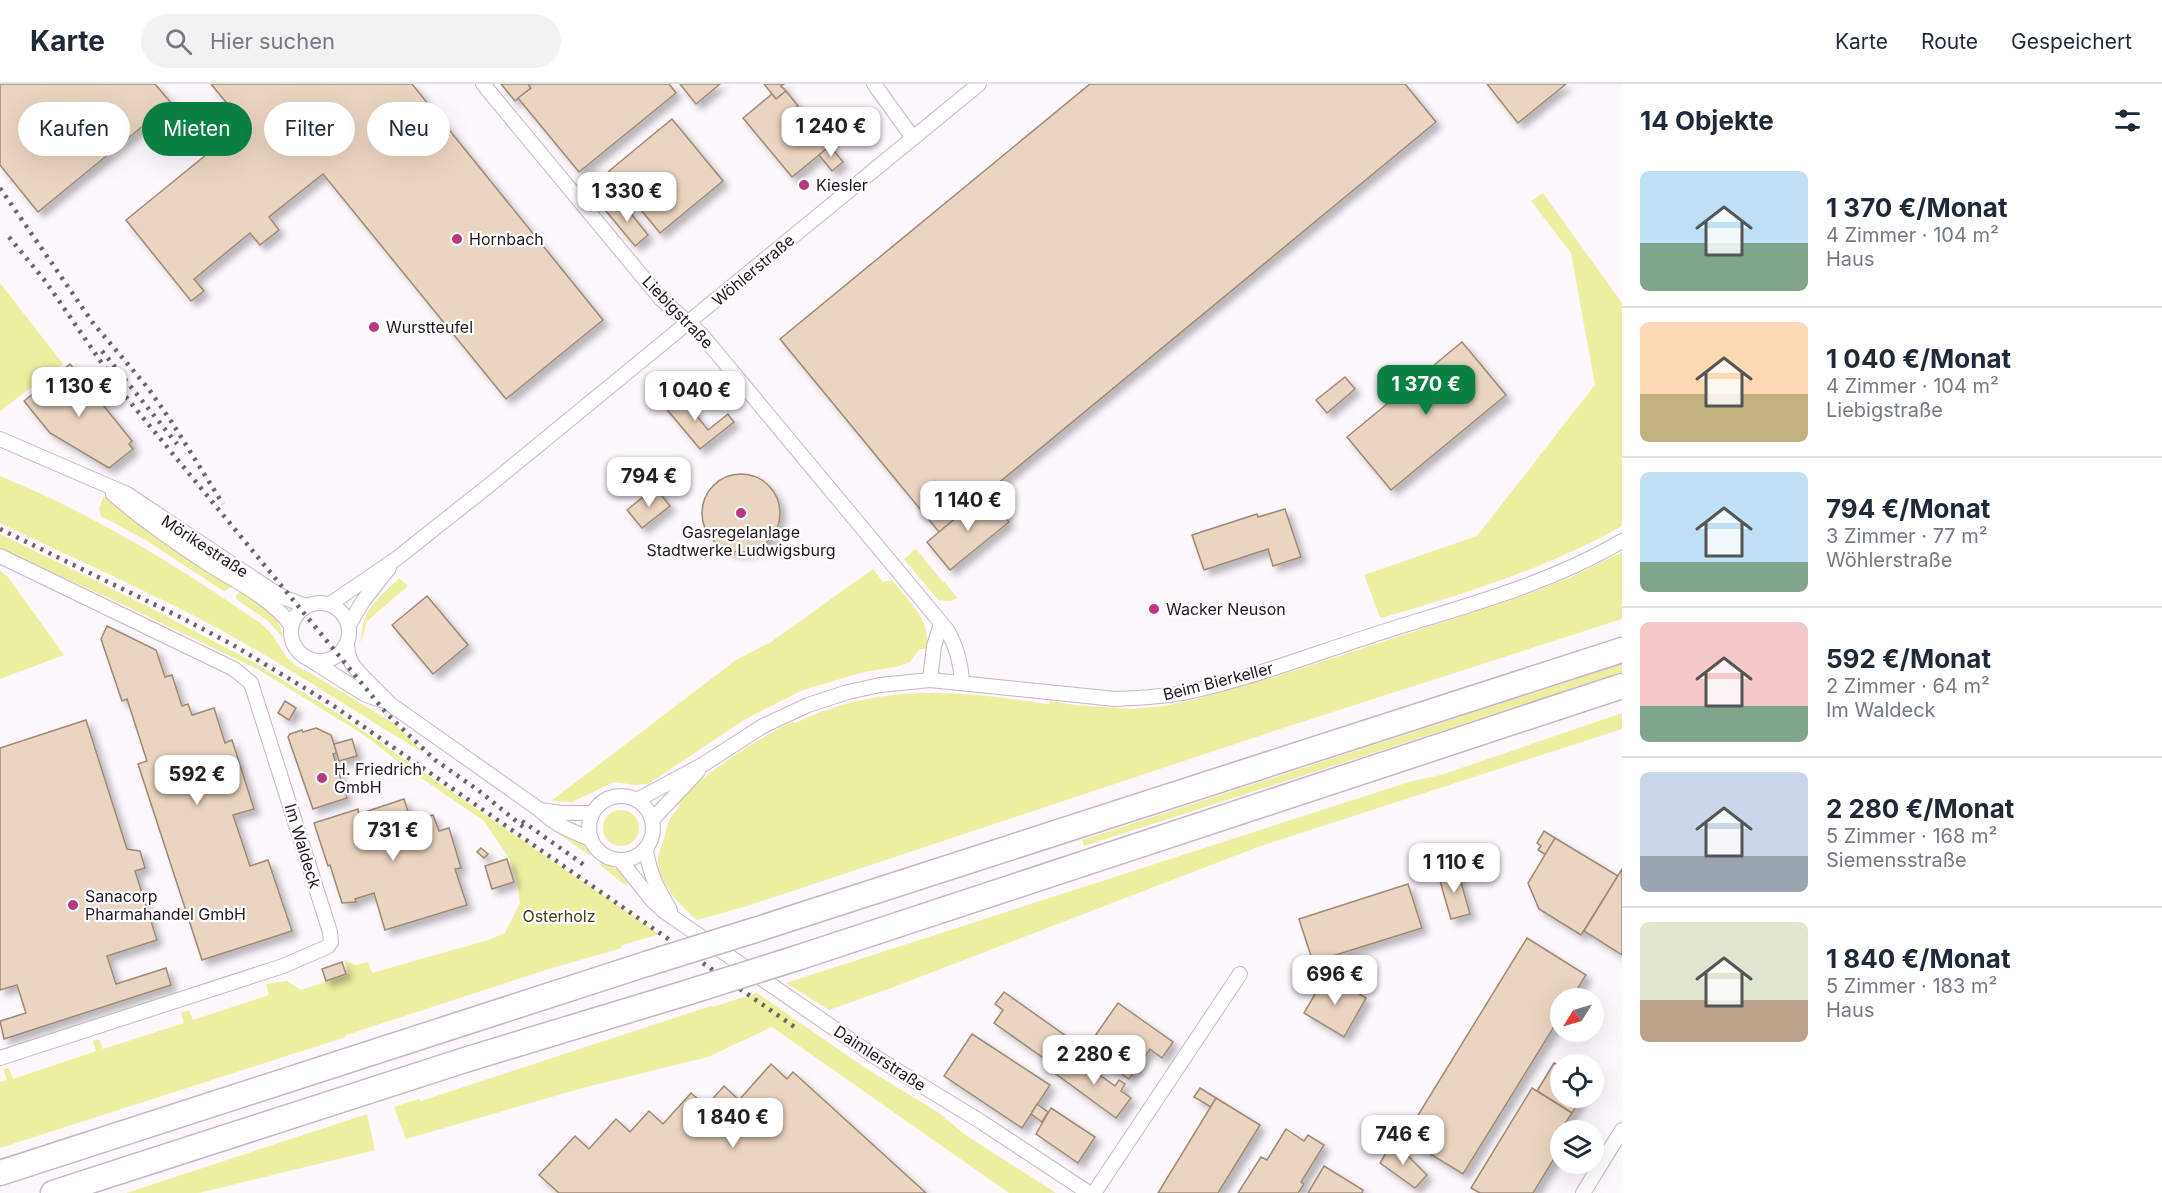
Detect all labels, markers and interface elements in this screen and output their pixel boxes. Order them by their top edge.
search box [141,14,561,68]
text: Karte [30,24,105,58]
icon: search [162,25,195,58]
text: Hier suchen [210,28,335,54]
text: Karte [1835,29,1888,54]
text: Route [1921,29,1978,54]
text: Gespeichert [2011,29,2132,54]
chip: Kaufen [18,102,130,156]
chip: Mieten [142,102,252,156]
chip: Filter [264,102,355,156]
chip: Neu [367,102,450,156]
icon: filters [2111,104,2144,137]
text: 14 Objekte [1640,105,1774,136]
pin: 1 240 € [776,107,886,158]
text: 1 240 € [795,114,867,138]
pin: 1 330 € [572,172,682,223]
place label: Kiesler [816,175,868,195]
marker: Kiesler [797,178,811,192]
text: 1 330 € [591,179,663,203]
text: 1 370 €/Monat [1826,192,2007,223]
icon: home [1688,195,1760,267]
text: 4 Zimmer · 104 m² [1826,223,1999,247]
place label: Hornbach [469,229,544,249]
street label: Wöhlerstraße [708,230,798,310]
marker: Hornbach [450,232,464,246]
text: Haus [1826,247,1874,271]
street label: Liebigstraße [638,271,718,353]
place label: Wurstteufel [386,317,473,337]
marker: Wurstteufel [367,320,381,334]
text: 1 040 €/Monat [1826,343,2011,374]
icon: home [1688,346,1760,418]
pin: 1 370 € [1371,365,1481,416]
pin: 1 130 € [24,367,134,418]
pin: 1 040 € [640,371,750,422]
text: 1 370 € [1391,372,1461,396]
text: 1 130 € [46,374,112,398]
text: 4 Zimmer · 104 m² [1826,374,1999,398]
text: 1 040 € [659,378,731,402]
text: Liebigstraße [1826,398,1943,422]
pin: 794 € [607,457,691,508]
text: 794 € [621,464,677,488]
pin: 1 140 € [913,481,1023,532]
text: 1 140 € [934,488,1002,512]
text: 794 €/Monat [1826,493,1990,524]
icon: home [1688,496,1760,568]
marker: Gasregelanlage Stadtwerke Ludwigsburg [734,506,748,520]
street label: Mörikestraße [158,510,252,582]
place label: Gasregelanlage Stadtwerke Ludwigsburg [646,522,836,560]
text: 3 Zimmer · 77 m² [1826,524,1988,548]
text: Wöhlerstraße [1826,548,1952,572]
place label: Wacker Neuson [1166,599,1286,619]
marker: Wacker Neuson [1147,602,1161,616]
text: 592 €/Monat [1826,643,1991,674]
icon: home [1688,646,1760,718]
street label: Beim Bierkeller [1161,658,1275,704]
text: 2 Zimmer · 64 m² [1826,674,1990,698]
text: Im Waldeck [1826,698,1936,722]
pin: 592 € [155,755,239,806]
place label: H. Friedrich GmbH [334,759,422,797]
text: 592 € [169,762,225,786]
marker: H. Friedrich GmbH [315,771,329,785]
text: 2 280 €/Monat [1826,793,2014,824]
icon: home [1688,796,1760,868]
street label: Im Waldeck [281,801,325,891]
pin: 731 € [351,811,435,862]
text: 731 € [367,818,419,842]
text: 5 Zimmer · 168 m² [1826,824,1997,848]
pin: 1 110 € [1399,843,1509,894]
text: Siemensstraße [1826,848,1967,872]
text: 1 110 € [1423,850,1485,874]
place label: Sanacorp Pharmahandel GmbH [85,886,246,924]
marker: Sanacorp Pharmahandel GmbH [66,898,80,912]
park label: Osterholz [522,906,596,926]
text: 1 840 €/Monat [1826,943,2010,974]
icon: home [1688,946,1760,1018]
pin: 696 € [1293,955,1377,1006]
text: 696 € [1306,962,1364,986]
text: 5 Zimmer · 183 m² [1826,974,1997,998]
north arrow [1550,988,1604,1042]
map controls [1550,988,1604,1174]
text: Haus [1826,998,1874,1022]
street label: Daimlerstraße [830,1021,930,1095]
pin: 2 280 € [1039,1035,1149,1086]
text: 2 280 € [1057,1042,1131,1066]
button: locate [1550,1054,1604,1108]
pin: 1 840 € [678,1098,788,1149]
text: 1 840 € [697,1105,769,1129]
pin: 746 € [1361,1115,1445,1166]
button: layers [1550,1120,1604,1174]
text: 746 € [1375,1122,1431,1146]

